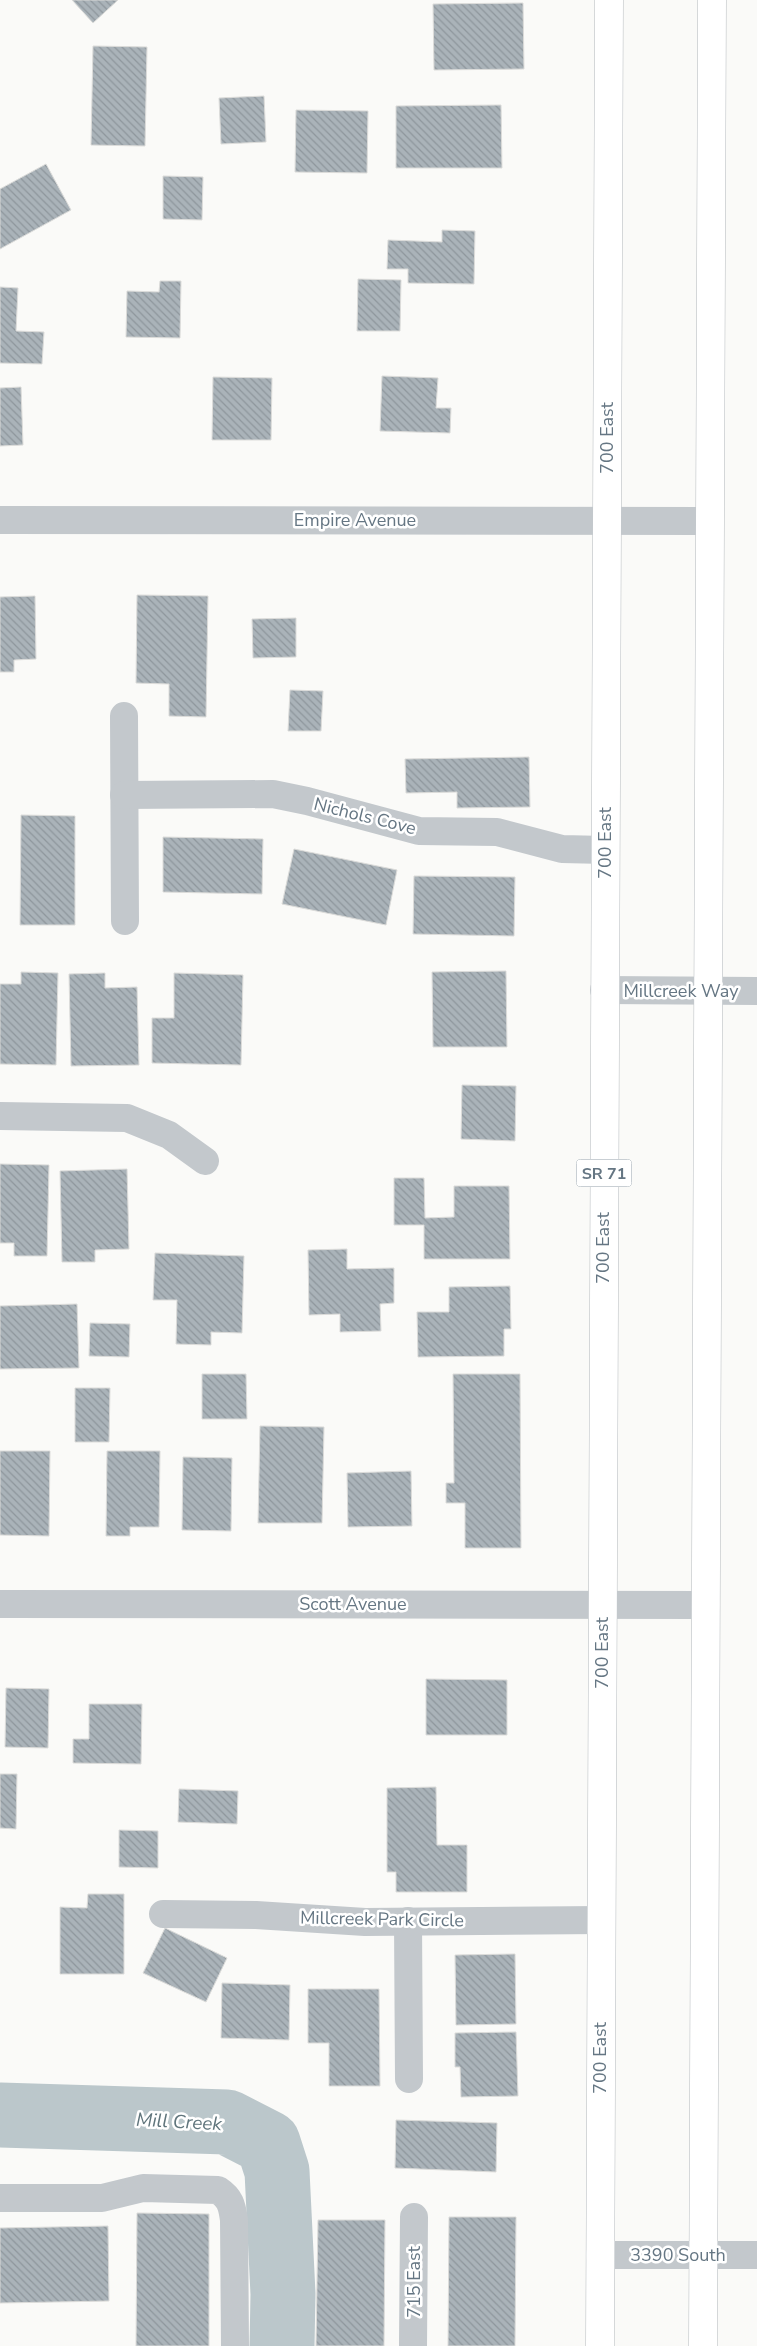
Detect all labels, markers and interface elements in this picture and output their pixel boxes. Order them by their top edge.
street label: 700 East [595,401,619,474]
street label: Empire Avenue [294,508,416,532]
street label: Nichols Cove [311,792,419,840]
street label: 700 East [593,806,617,879]
street label: Millcreek Way [623,979,739,1003]
road number: SR 71 [576,1160,632,1186]
street label: 700 East [591,1211,615,1284]
street label: Scott Avenue [299,1592,407,1616]
street label: 700 East [590,1616,614,1689]
street label: Millcreek Park Circle [300,1906,464,1932]
street label: 700 East [588,2021,612,2094]
water label: Mill Creek [135,2107,223,2137]
street label: 3390 South [630,2243,726,2267]
street label: 715 East [402,2245,426,2318]

